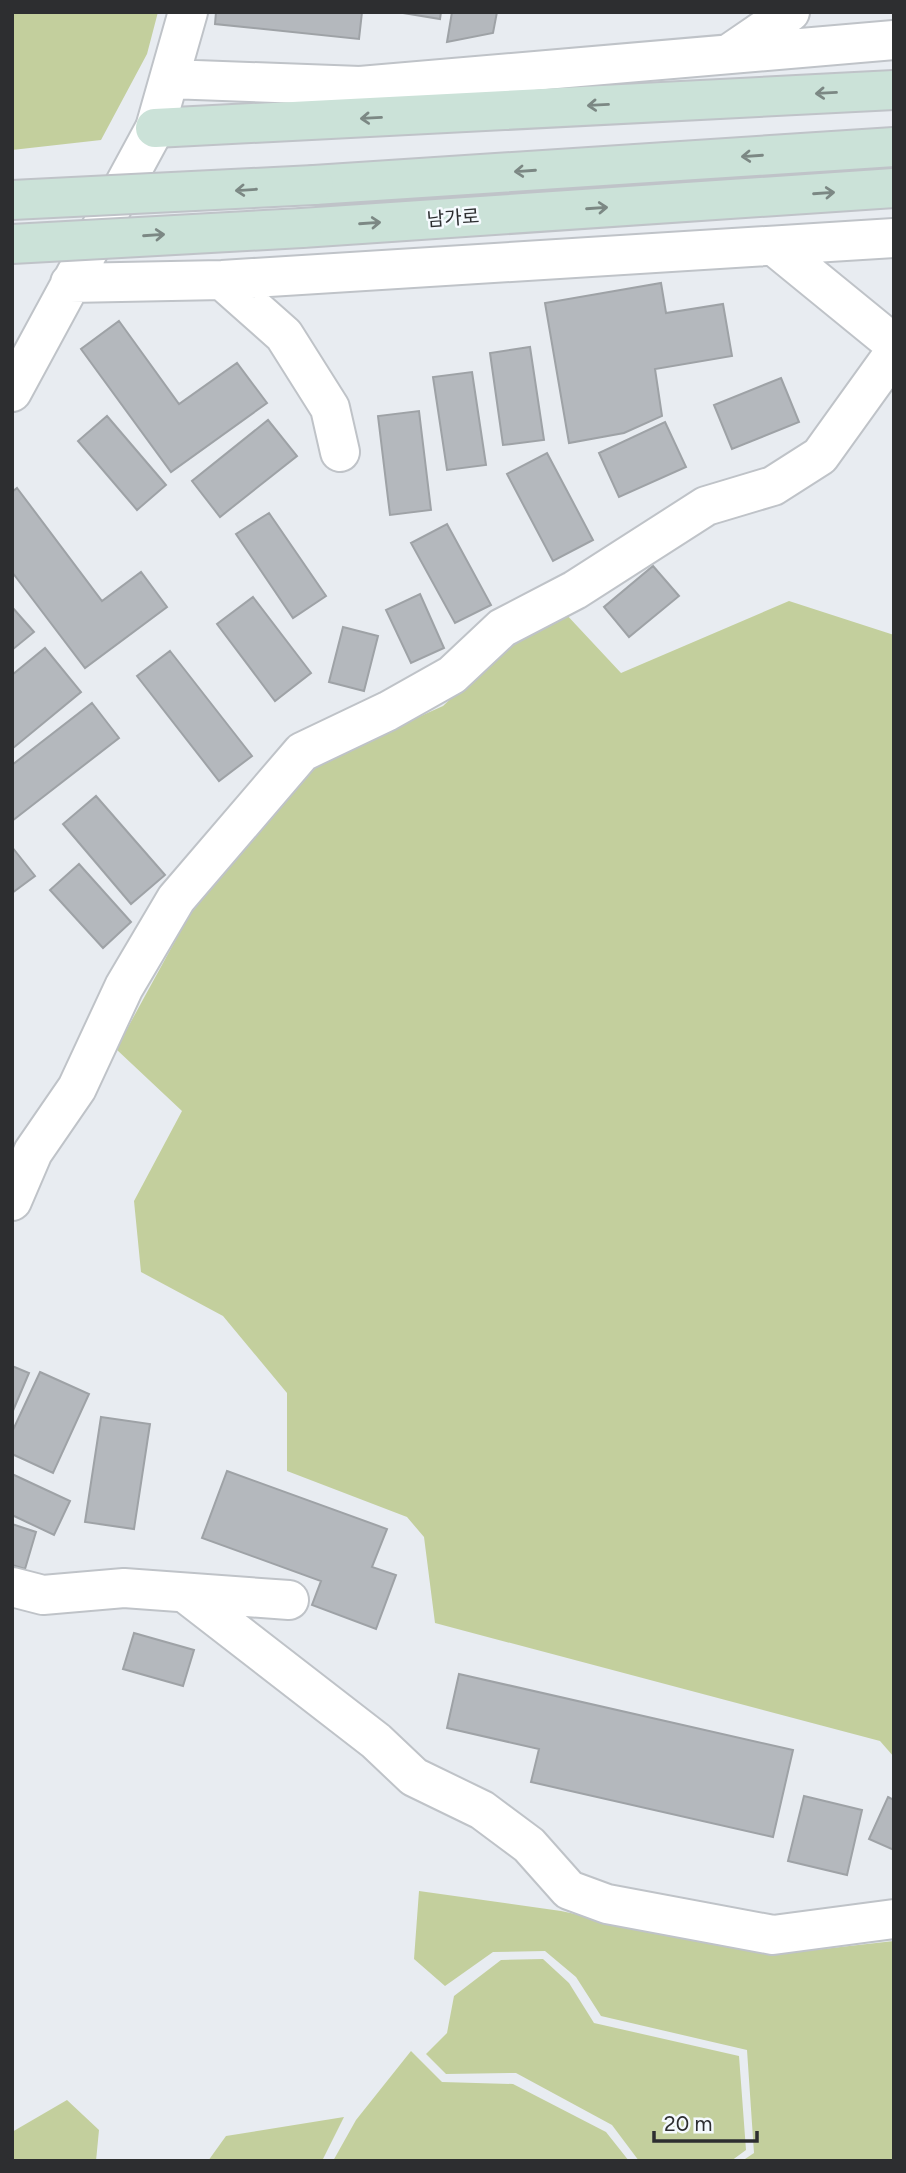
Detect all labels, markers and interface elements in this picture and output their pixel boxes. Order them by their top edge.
one-way arrow [814,86,837,99]
one-way arrow [587,99,610,112]
one-way arrow [361,112,383,125]
one-way arrow [741,150,764,163]
one-way arrow [515,165,537,178]
one-way arrow [235,183,258,196]
one-way arrow [812,186,834,199]
one-way arrow [585,201,607,214]
street label: 남가로 [426,205,480,231]
one-way arrow [358,216,380,229]
one-way arrow [142,228,165,241]
scale bar [654,2100,757,2144]
text: 20 m [664,2111,712,2136]

